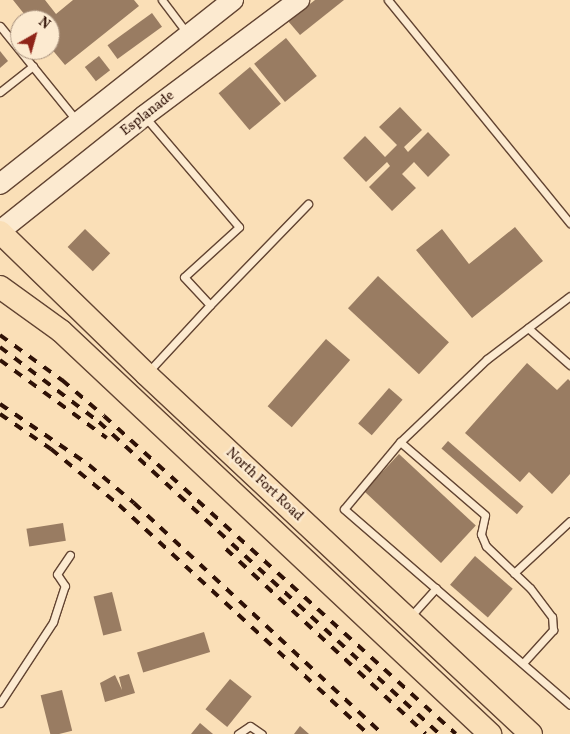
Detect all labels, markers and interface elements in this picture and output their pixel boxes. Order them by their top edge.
north arrow [10,10,60,60]
text: N [34,13,54,34]
street label: Esplanade [118,88,178,140]
street label: North Fort Road [222,445,306,525]

